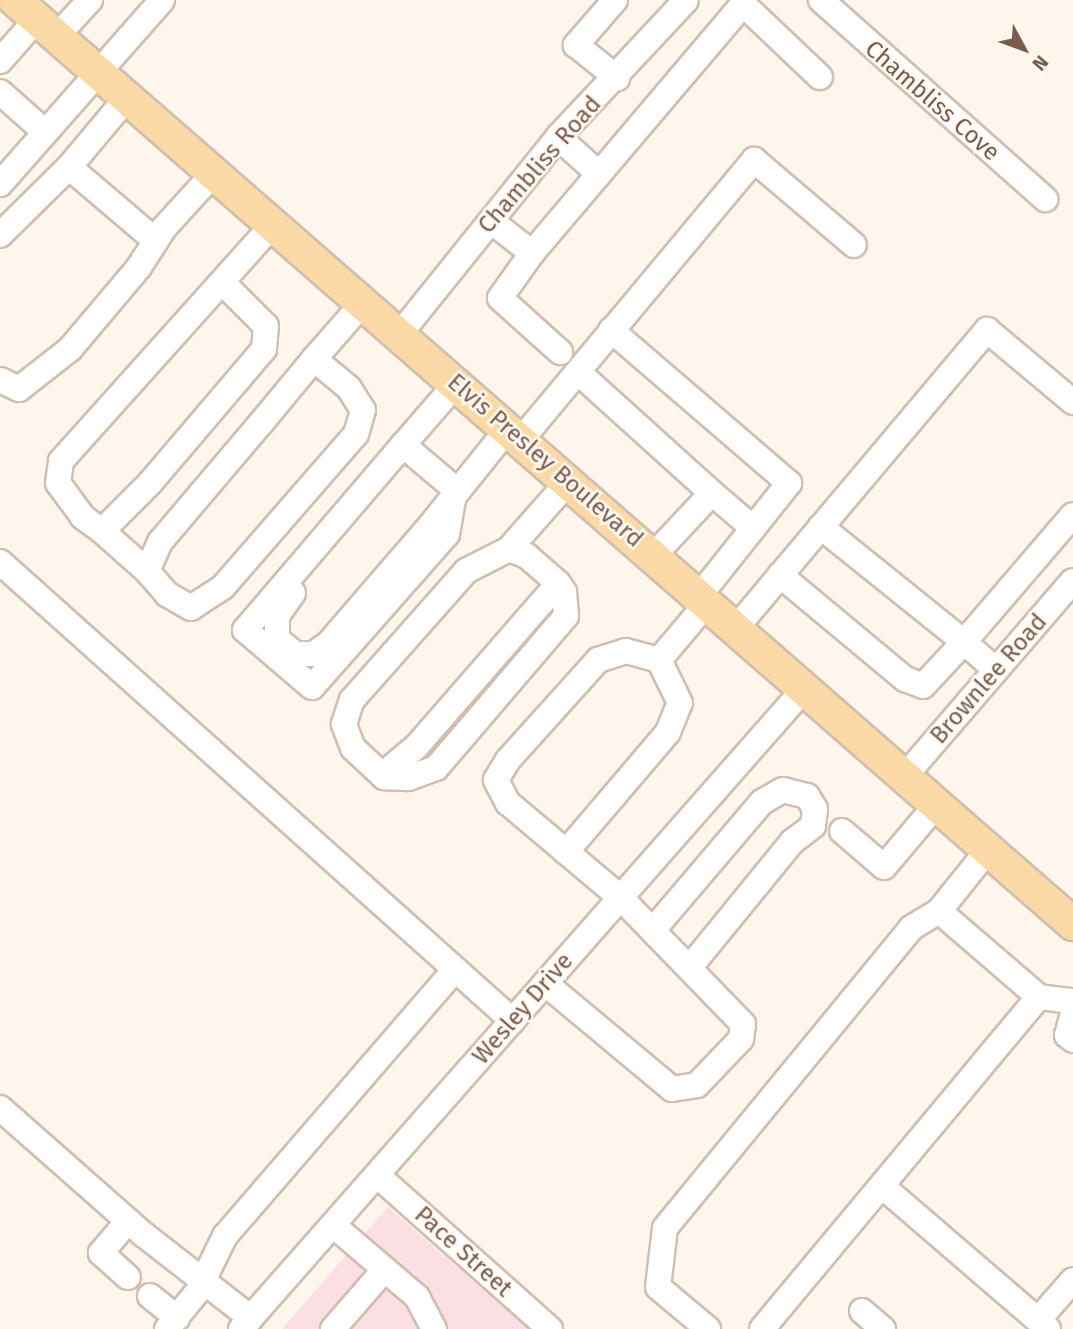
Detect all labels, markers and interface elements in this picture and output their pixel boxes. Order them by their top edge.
north arrow [989,14,1059,84]
street label: Chambliss Cove [859,35,1005,167]
text: N [1027,51,1053,75]
street label: Chambliss Road [472,90,608,240]
street label: Elvis Presley Boulevard [441,368,649,554]
street label: Brownlee Road [925,608,1053,750]
street label: Wesley Drive [467,947,579,1071]
street label: Pace Street [408,1201,518,1303]

